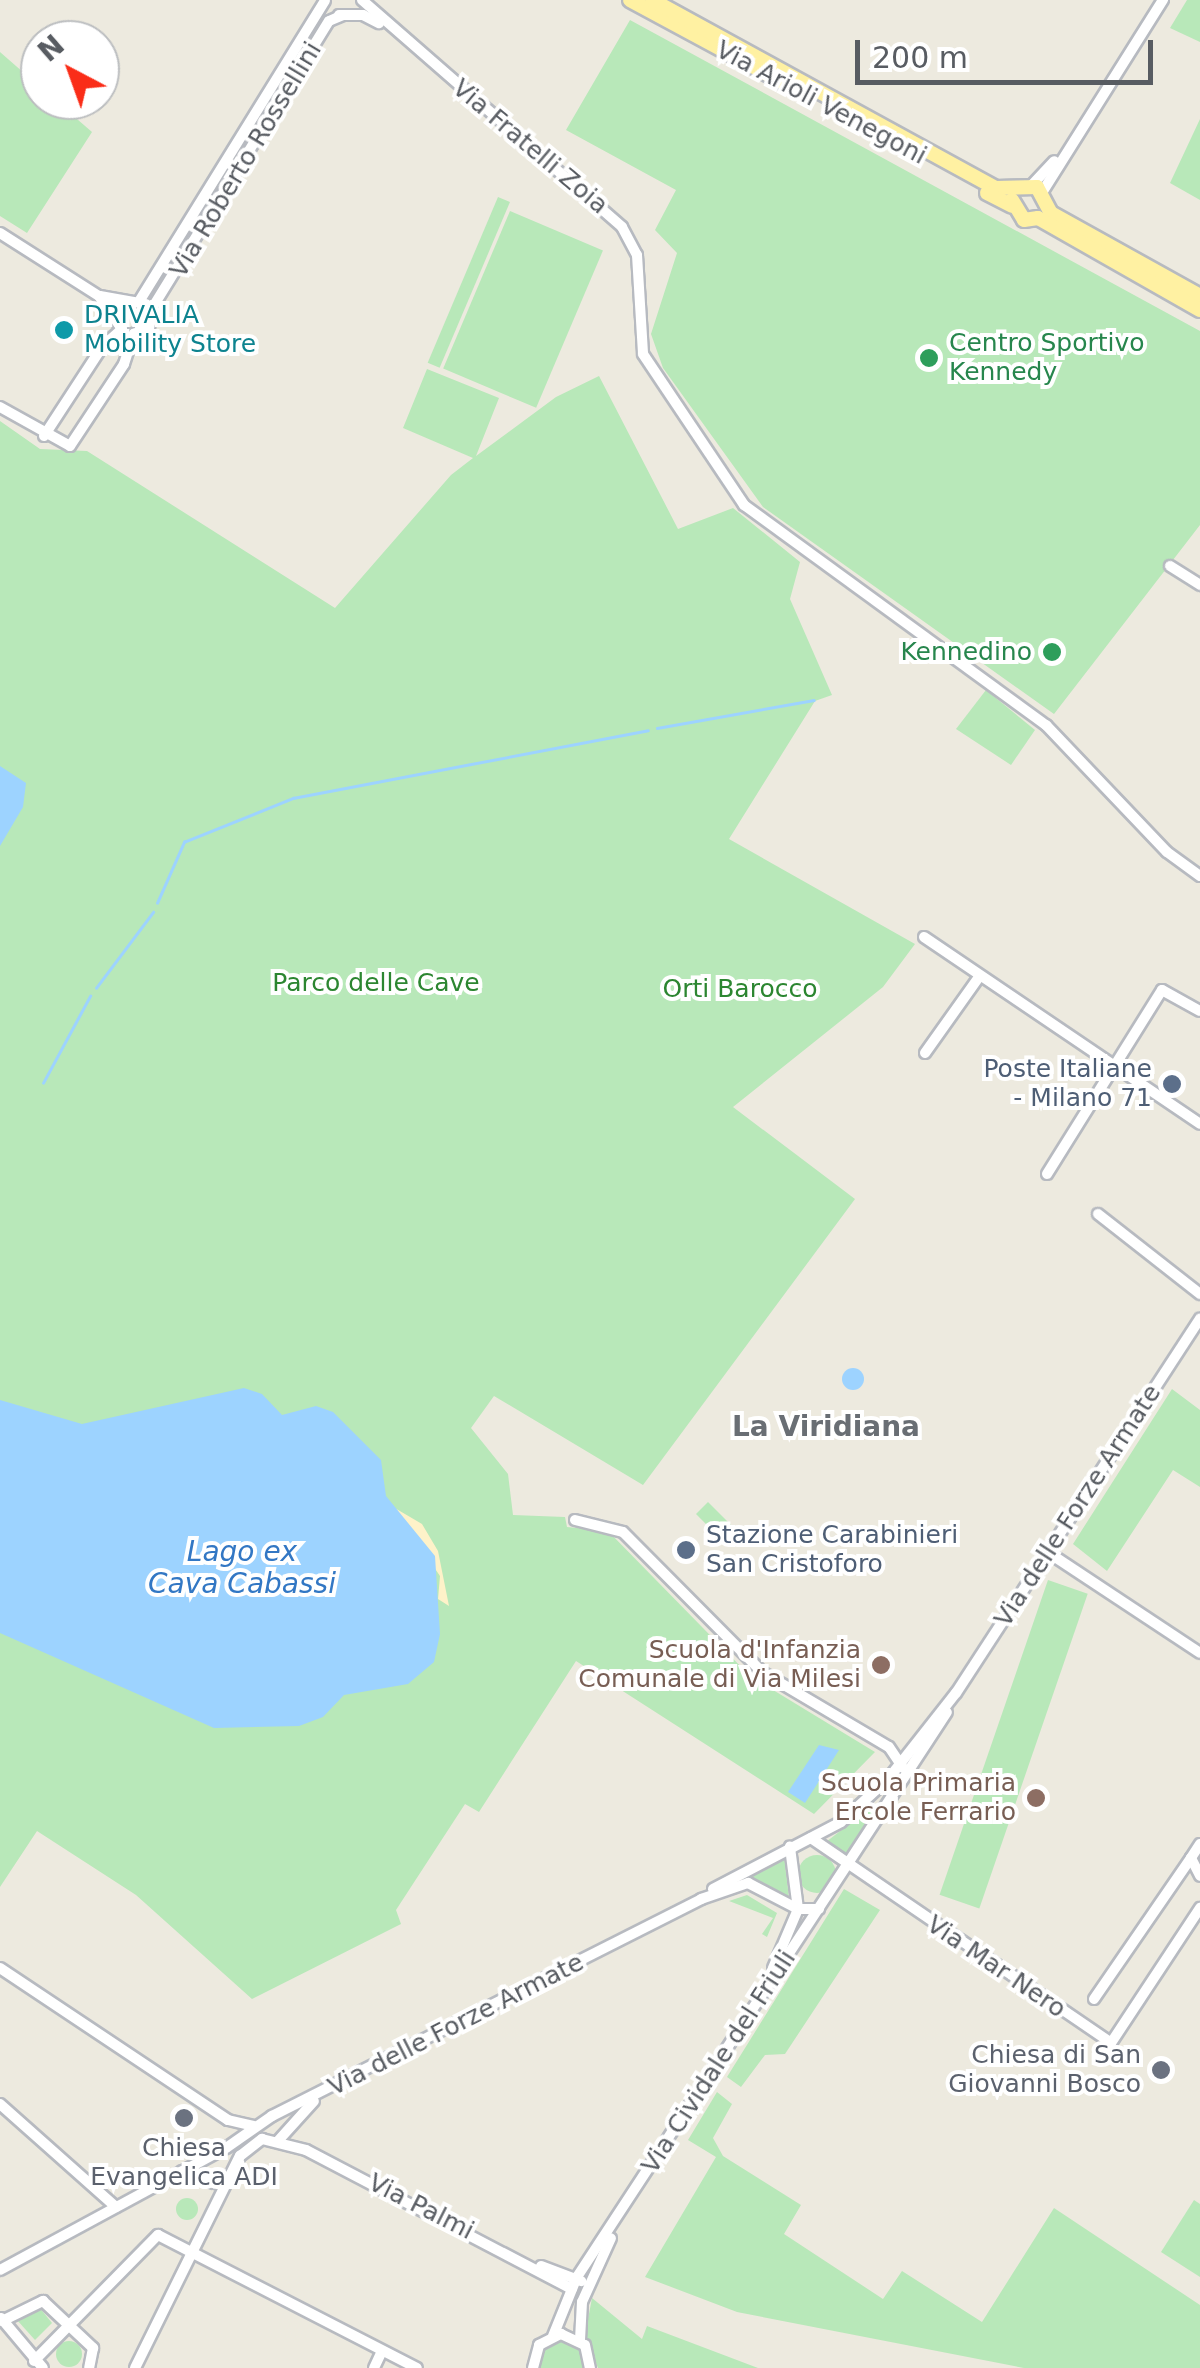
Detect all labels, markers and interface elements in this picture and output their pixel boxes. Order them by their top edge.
north arrow [20,20,120,120]
scale bar [860,20,1158,82]
text: N [32,28,71,69]
street label: Via Arioli Venegoni [711,35,931,171]
street label: Via Roberto Rossellini [164,37,328,283]
text: 200 m [872,40,968,75]
street label: Via Fratelli Zoia [446,73,614,221]
place label: DRIVALIA Mobility Store [84,301,256,360]
marker: DRIVALIA Mobility Store [53,319,75,341]
place label: Centro Sportivo Kennedy [949,329,1145,388]
marker: Centro Sportivo Kennedy [918,347,940,369]
place label: Kennedino [900,637,1032,667]
marker: Kennedino [1041,641,1063,663]
park label: Parco delle Cave [272,968,480,998]
park label: Orti Barocco [663,974,817,1004]
place label: Poste Italiane - Milano 71 [983,1055,1152,1114]
marker: Poste Italiane - Milano 71 [1161,1073,1183,1095]
street label: Via delle Forze Armate [988,1379,1168,1633]
district label: La Viridiana [732,1410,920,1444]
place label: Stazione Carabinieri San Cristoforo [706,1521,958,1580]
water label: Lago ex Cava Cabassi [148,1535,336,1601]
marker: Stazione Carabinieri San Cristoforo [675,1539,697,1561]
place label: Scuola d'Infanzia Comunale di Via Milesi [578,1636,861,1695]
marker: Scuola d'Infanzia Comunale di Via Milesi [870,1654,892,1676]
place label: Scuola Primaria Ercole Ferrario [821,1769,1016,1828]
marker: Scuola Primaria Ercole Ferrario [1025,1787,1047,1809]
street label: Via Mar Nero [921,1910,1071,2024]
street label: Via Cividale del Friuli [636,1945,802,2179]
street label: Via delle Forze Armate [323,1947,589,2103]
place label: Chiesa di San Giovanni Bosco [948,2041,1141,2100]
marker: Chiesa di San Giovanni Bosco [1150,2059,1172,2081]
marker: Chiesa Evangelica ADI [173,2107,195,2129]
place label: Chiesa Evangelica ADI [90,2134,278,2193]
street label: Via Palmi [363,2168,479,2246]

